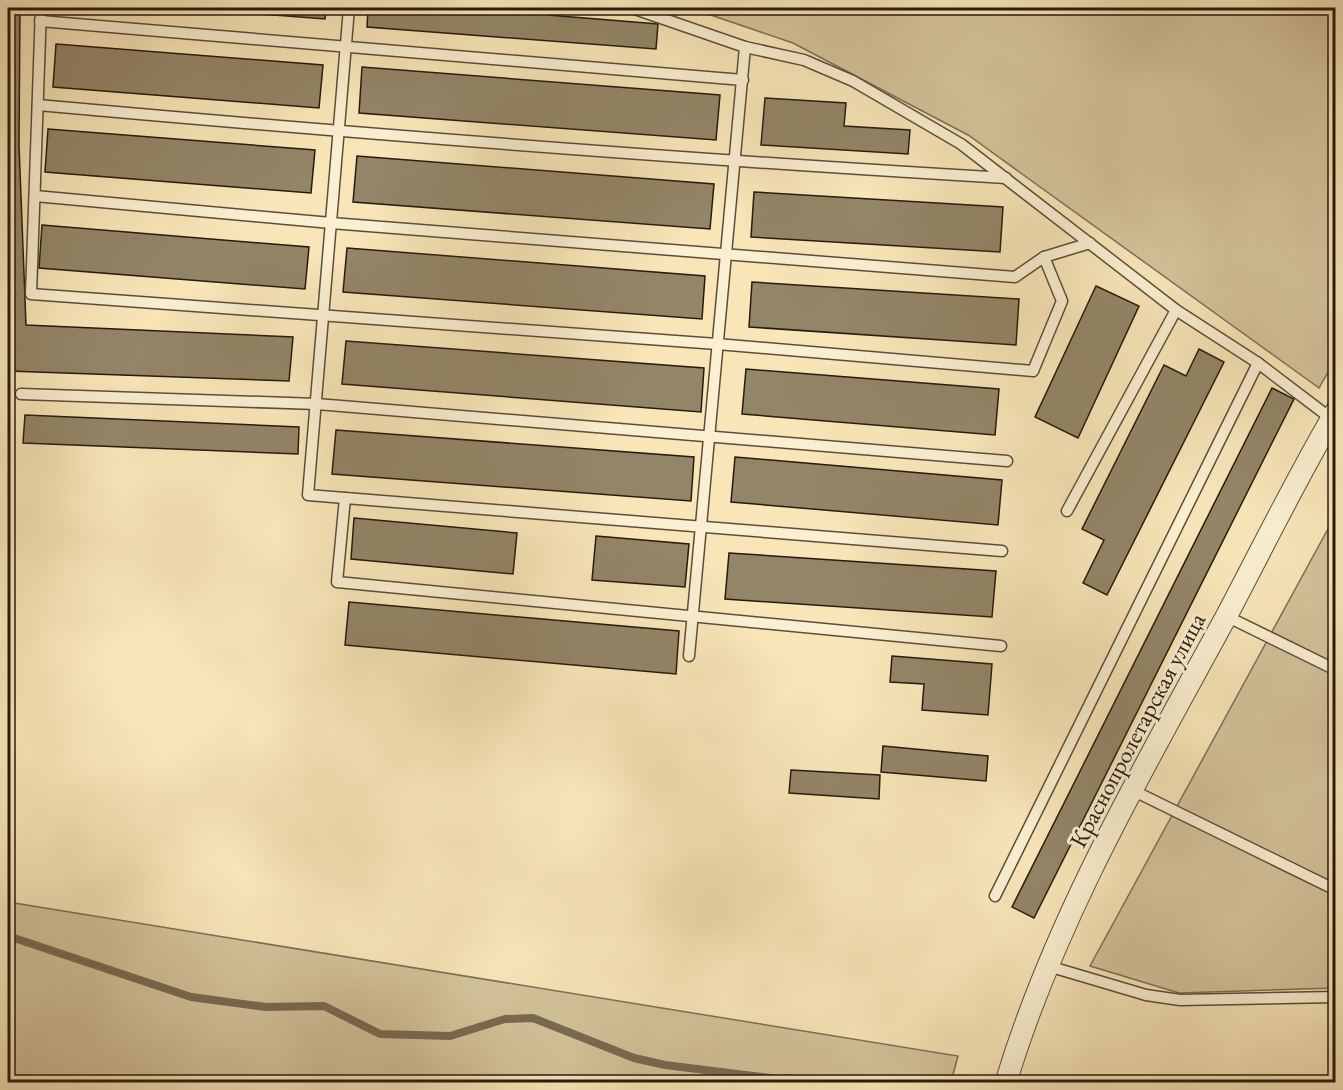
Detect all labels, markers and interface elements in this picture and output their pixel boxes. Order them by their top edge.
street label: Краснопролетарская улица [1062,607,1212,853]

